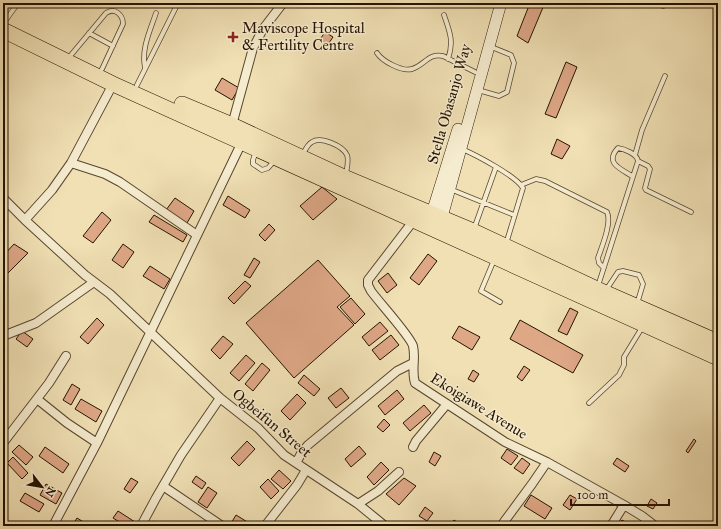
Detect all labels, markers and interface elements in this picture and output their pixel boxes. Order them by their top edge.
place label: Maviscope Hospital & Fertility Centre [242,19,366,54]
marker: Maviscope Hospital & Fertility Centre [227,31,239,43]
street label: Stella Obasanjo Way [423,41,475,166]
street label: Ekoigiawe Avenue [427,369,531,443]
street label: Ogbeifun Street [229,385,316,462]
north arrow [22,467,62,507]
scale bar [571,481,669,507]
text: N [42,485,58,500]
text: 100 m [577,488,608,502]

